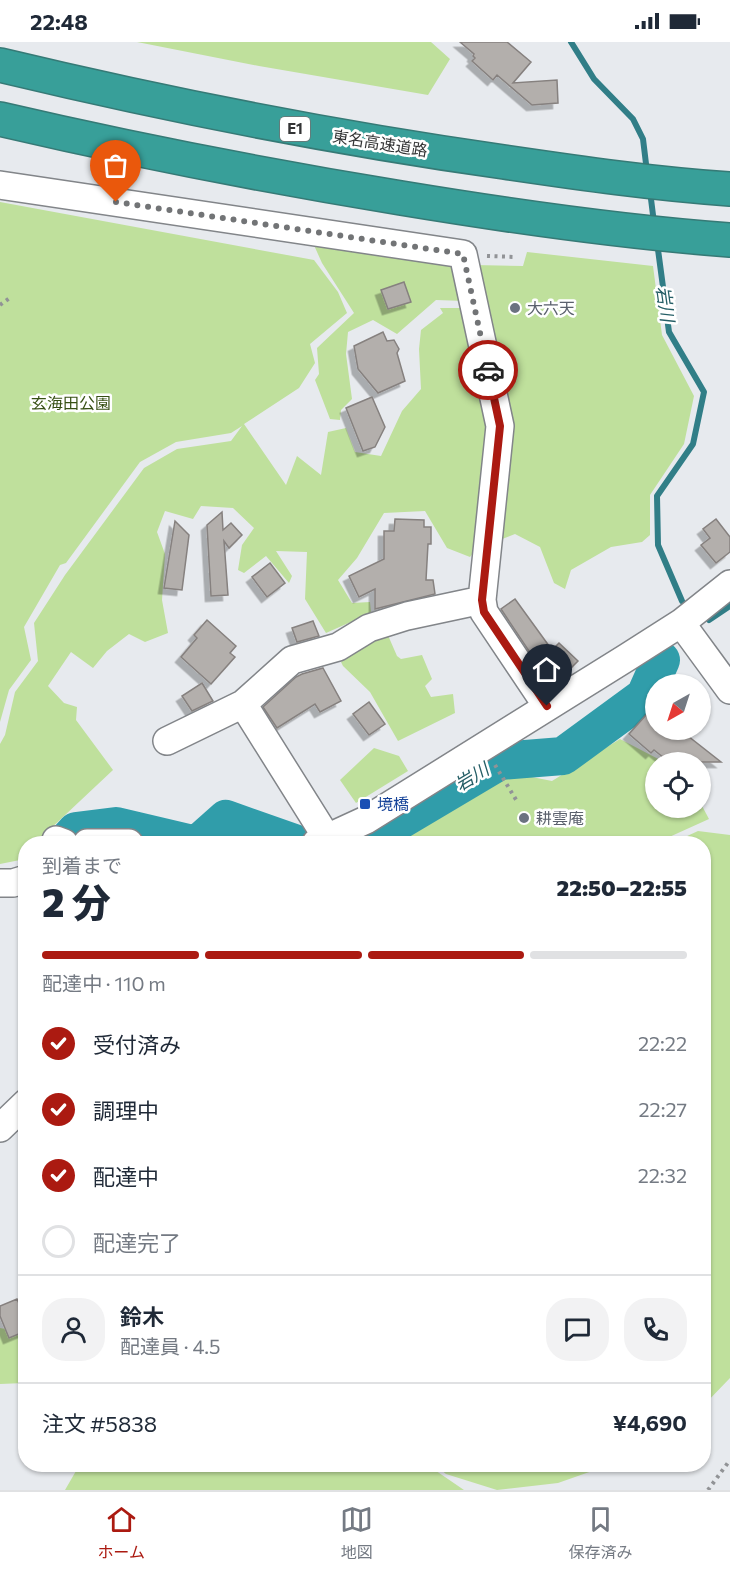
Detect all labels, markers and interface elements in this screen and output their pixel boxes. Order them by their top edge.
text: 22:48 [30,8,88,35]
road number: E1 [280,117,310,141]
street label: 東名高速道路 [331,126,429,159]
pin [90,140,141,202]
icon: bag [99,149,132,182]
water label: 岩川 [653,285,680,325]
place label: 大六天 [527,298,575,317]
marker: 大六天 [508,301,522,315]
courier [458,340,518,400]
icon: car [472,354,505,387]
park label: 玄海田公園 [31,393,111,412]
pin [521,644,572,706]
icon: home [530,653,563,686]
north arrow [645,674,711,740]
map controls [645,674,711,818]
button: locate [645,752,711,818]
water label: 岩川 [450,756,494,795]
place label: 境橋 [377,794,409,813]
marker: 境橋 [358,797,372,811]
place label: 耕雲庵 [536,808,584,827]
marker: 耕雲庵 [517,811,531,825]
text: 到着まで [42,853,122,877]
text: 22:50–22:55 [556,874,687,901]
text: 2 分 [42,877,111,925]
text: 配達中 · 110 m [42,971,166,995]
icon: check [42,1027,75,1060]
text: 受付済み [93,1031,181,1058]
text: 22:22 [638,1031,687,1055]
icon: check [42,1093,75,1126]
text: 調理中 [93,1097,159,1124]
text: 22:27 [639,1097,687,1121]
icon: check [42,1159,75,1192]
text: 配達中 [93,1163,159,1190]
text: 22:32 [638,1163,687,1187]
text: 配達完了 [93,1229,181,1256]
button: person [42,1298,105,1361]
button: chat [546,1298,609,1361]
button: phone [624,1298,687,1361]
text: 鈴木 [120,1303,164,1330]
text: 配達員 · 4.5 [120,1334,220,1358]
text: ¥4,690 [613,1409,687,1436]
text: 注文 #5838 [42,1410,157,1437]
tab: ホーム [98,1503,145,1563]
tab: 地図 [340,1503,373,1563]
tab: 保存済み [568,1503,632,1563]

